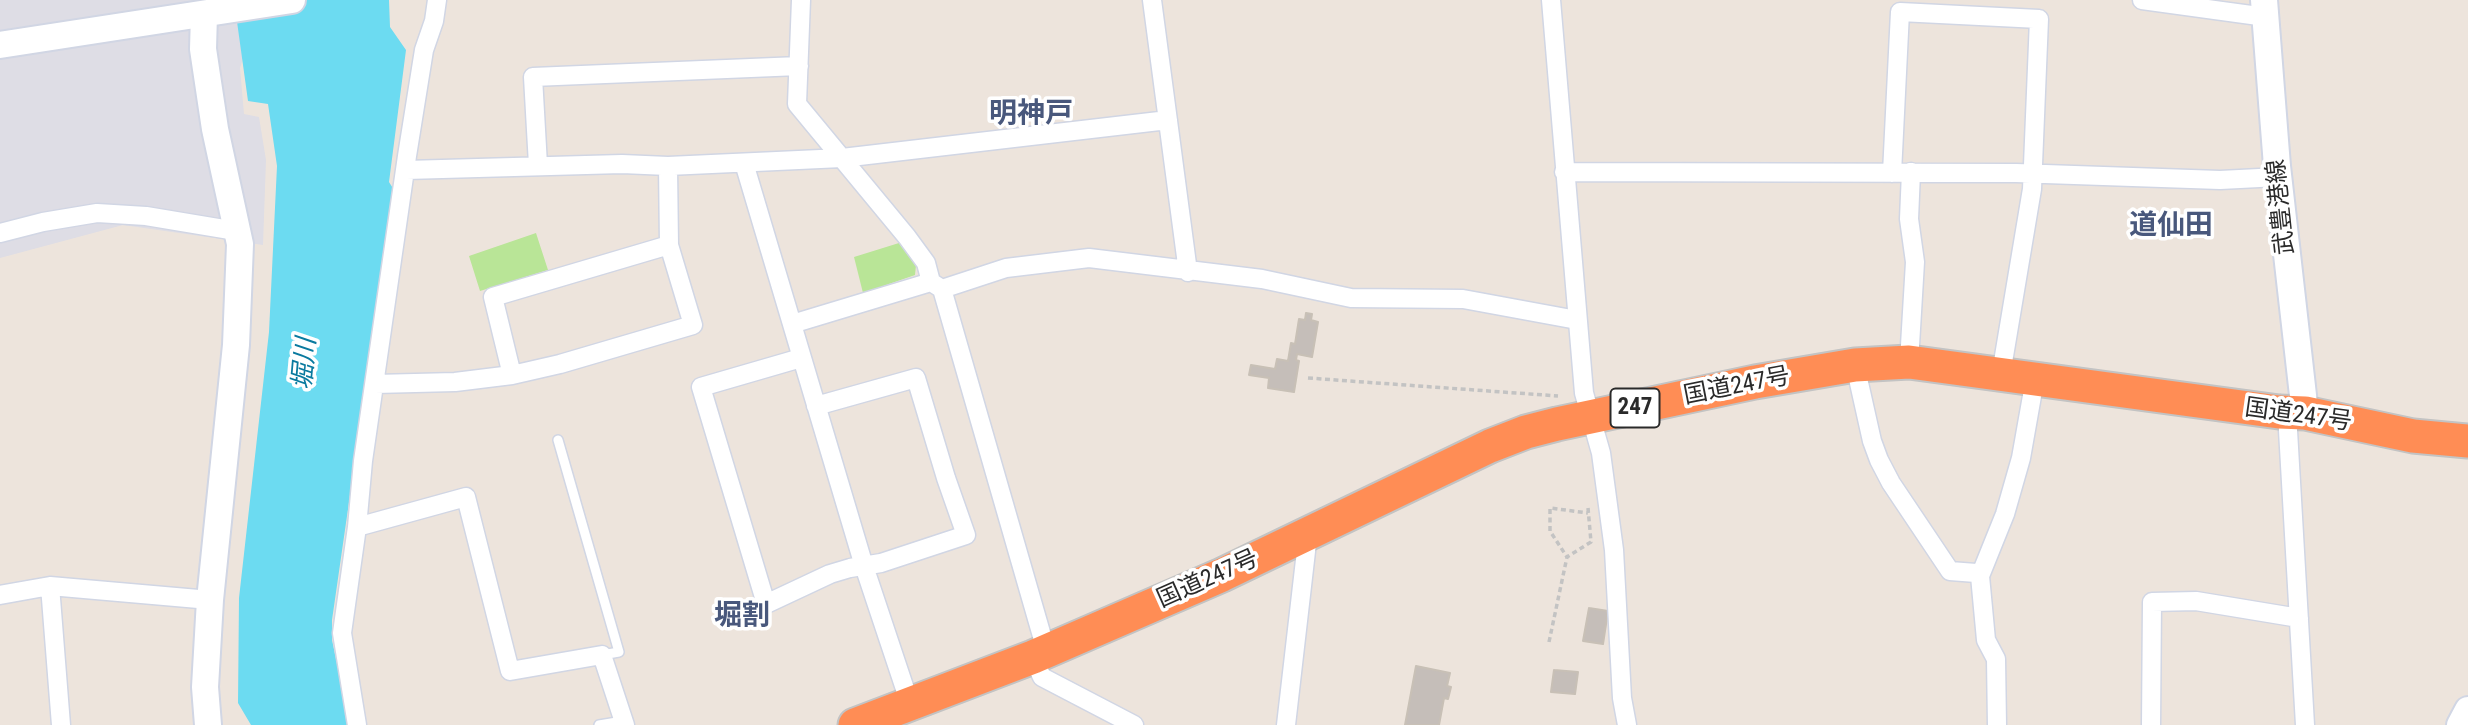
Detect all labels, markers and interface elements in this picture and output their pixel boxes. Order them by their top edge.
district label: 明神戸 [989,98,1073,132]
street label: 武豊港線 [2263,158,2301,256]
district label: 道仙田 [2129,210,2213,244]
water label: 堀川 [288,337,324,391]
street label: 国道247号 [1681,363,1793,411]
road number: 247 [1610,388,1660,428]
street label: 国道247号 [2243,394,2353,438]
street label: 国道247号 [1153,545,1263,615]
district label: 堀割 [714,600,770,634]

